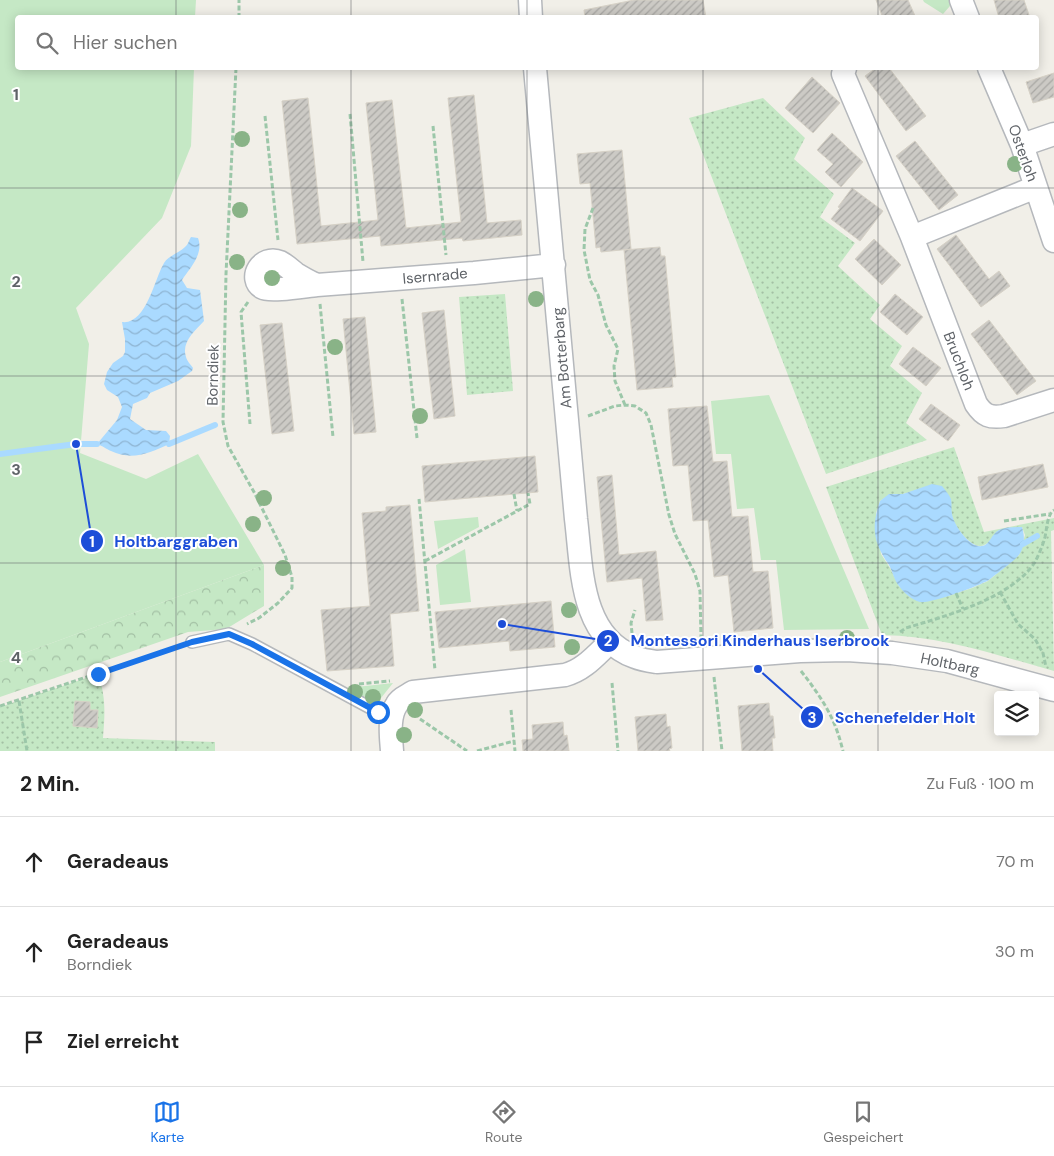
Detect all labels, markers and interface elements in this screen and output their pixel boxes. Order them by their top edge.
search box [15,15,1039,70]
icon: search [33,29,61,57]
text: Hier suchen [73,30,177,55]
text: 1 [13,84,19,105]
street label: Osterloh [1003,122,1043,184]
street label: Isernrade [402,263,468,289]
text: 2 [11,271,21,292]
street label: Am Botterbarg [548,306,576,410]
street label: Bruchloh [939,329,979,393]
street label: Borndiek [202,344,224,406]
text: 3 [11,459,21,480]
callout: Holtbarggraben [79,526,248,557]
text: Holtbarggraben [114,531,238,552]
text: 1 [89,532,95,552]
callout: Montessori Kinderhaus Iserbrook [596,625,900,656]
text: Montessori Kinderhaus Iserbrook [630,630,890,651]
text: 2 [604,631,613,651]
text: 4 [11,647,21,668]
street label: Holtbarg [919,648,981,680]
route end [87,663,110,686]
map controls [994,691,1039,736]
button: layers [994,691,1039,736]
route start [367,701,390,724]
callout: Schenefelder Holt [799,702,985,733]
text: Schenefelder Holt [835,707,975,728]
text: 3 [807,708,817,728]
text: 2 Min. [20,770,80,798]
text: Zu Fuß · 100 m [927,773,1034,794]
icon: ahead [20,848,48,876]
text: Geradeaus [67,849,169,874]
text: 70 m [996,851,1034,872]
text: Geradeaus [67,929,169,954]
icon: ahead [20,938,48,966]
text: 30 m [995,941,1034,962]
text: Borndiek [67,954,132,975]
icon: arrive [20,1028,48,1056]
text: Ziel erreicht [67,1029,179,1054]
tab: Karte [150,1098,184,1146]
tab: Route [485,1098,523,1146]
tab: Gespeichert [823,1098,904,1146]

